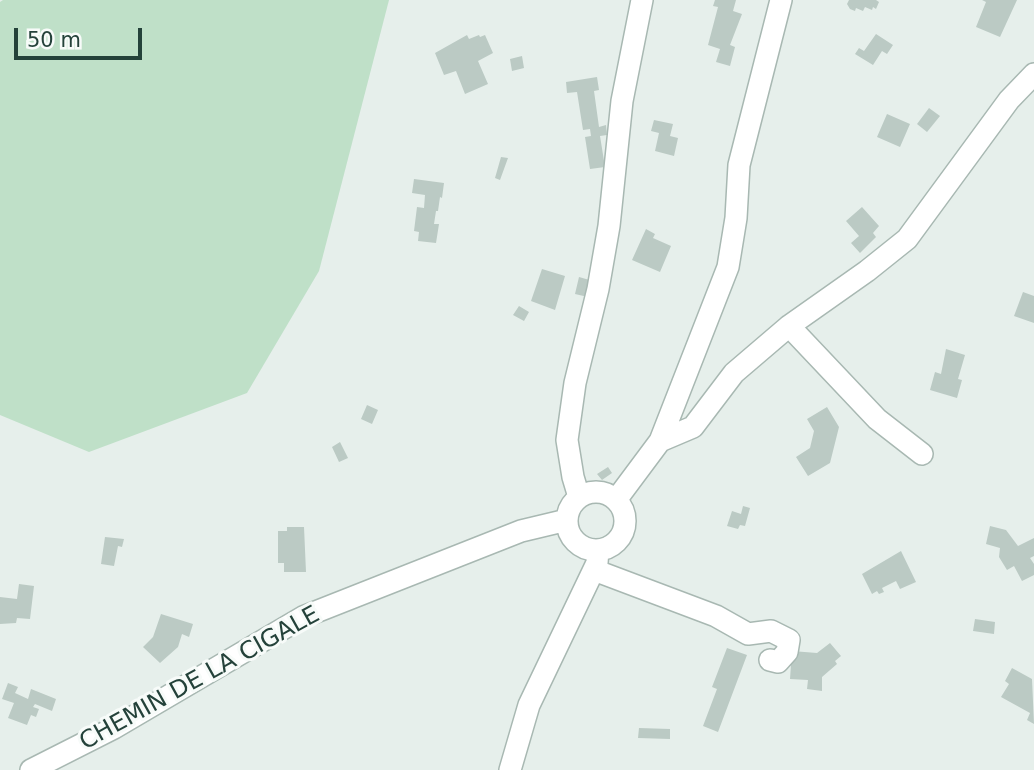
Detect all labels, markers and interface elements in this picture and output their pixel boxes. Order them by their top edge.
scale bar [18,14,145,58]
text: 50 m [27,28,81,52]
street label: CHEMIN DE LA CIGALE [75,601,325,757]

